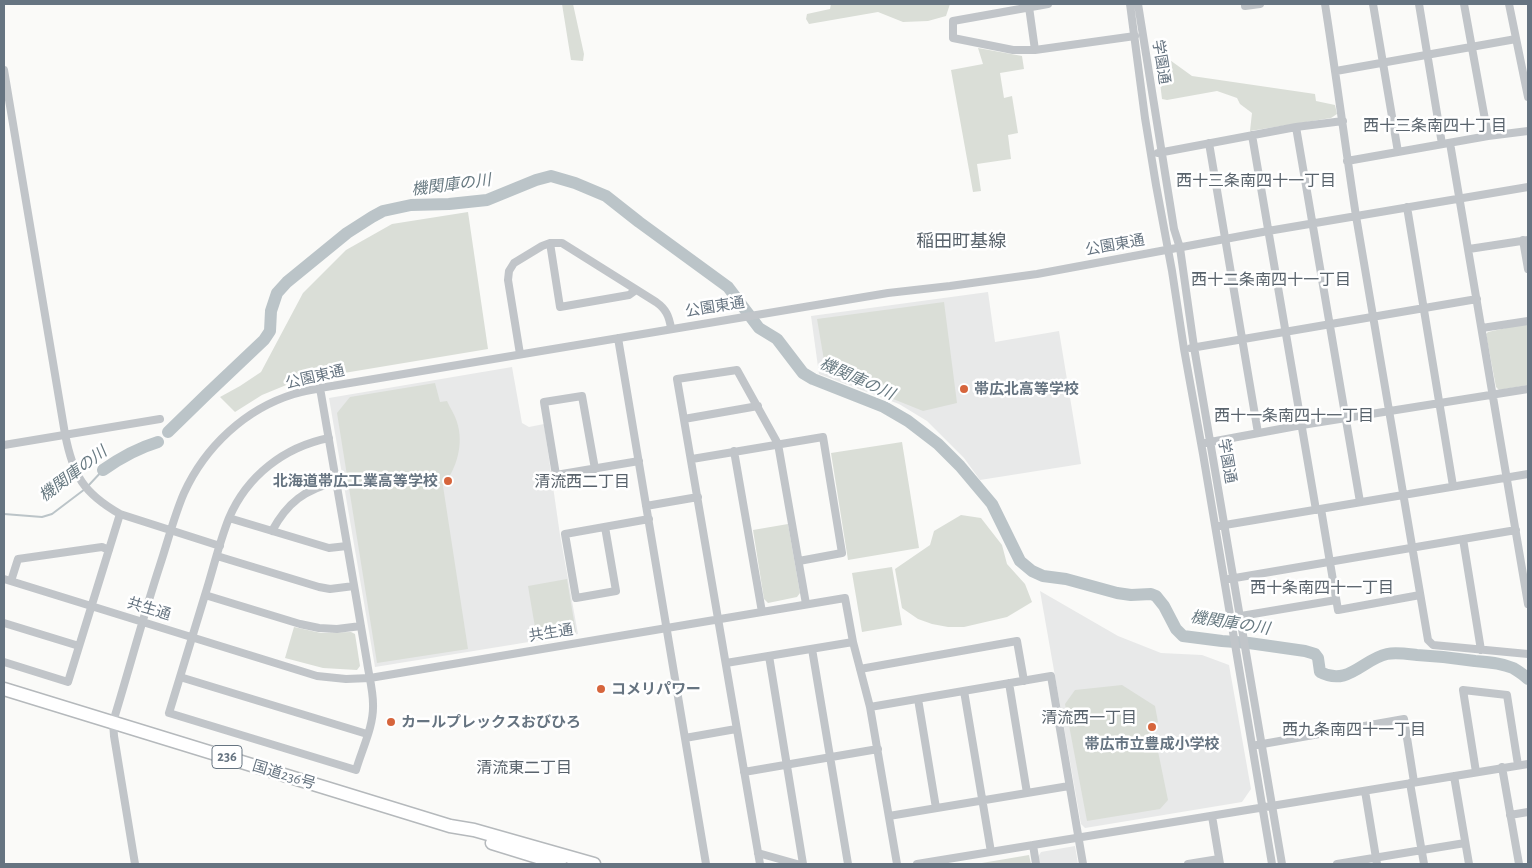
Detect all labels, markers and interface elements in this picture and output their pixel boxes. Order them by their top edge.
street label: 学園通 [1149,38,1173,86]
district label: 西十三条南四十丁目 [1363,116,1507,136]
water label: 機関庫の川 [410,171,492,199]
district label: 西十三条南四十一丁目 [1176,171,1336,191]
district label: 稲田町基線 [916,231,1006,253]
street label: 公園東通 [1084,231,1146,259]
district label: 西十二条南四十一丁目 [1191,270,1351,290]
street label: 公園東通 [684,293,746,321]
water label: 機関庫の川 [817,354,897,404]
street label: 公園東通 [284,361,346,393]
place label: 帯広北高等学校 [974,380,1079,398]
marker: 帯広北高等学校 [958,383,970,395]
district label: 西十一条南四十一丁目 [1214,406,1374,426]
street label: 学園通 [1214,437,1240,485]
water label: 機関庫の川 [35,442,111,506]
place label: 北海道帯広工業高等学校 [273,472,438,490]
district label: 清流西二丁目 [534,472,630,492]
marker: 北海道帯広工業高等学校 [442,475,454,487]
district label: 西十条南四十一丁目 [1250,578,1394,598]
street label: 共生通 [125,594,173,624]
water label: 機関庫の川 [1189,607,1271,639]
street label: 共生通 [527,621,575,645]
place label: コメリパワー [611,680,701,698]
marker: コメリパワー [595,683,607,695]
district label: 清流西一丁目 [1041,708,1137,728]
place label: カールプレックスおびひろ [401,713,581,731]
marker: カールプレックスおびひろ [385,716,397,728]
district label: 西九条南四十一丁目 [1282,720,1426,740]
marker: 帯広市立豊成小学校 [1146,721,1158,733]
place label: 帯広市立豊成小学校 [1085,735,1219,753]
road number: 236 [212,746,242,769]
street label: 国道236号 [250,757,318,793]
district label: 清流東二丁目 [476,758,572,778]

